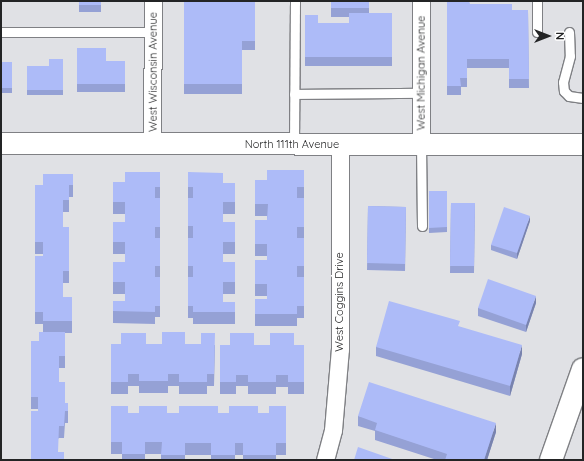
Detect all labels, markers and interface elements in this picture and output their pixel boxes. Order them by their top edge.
street label: West Wisconsin Avenue [146,12,160,132]
street label: West Michigan Avenue [414,16,428,130]
north arrow [528,16,568,56]
text: N [553,32,567,40]
street label: North 111th Avenue [245,137,339,151]
street label: West Coggins Drive [332,252,346,352]

